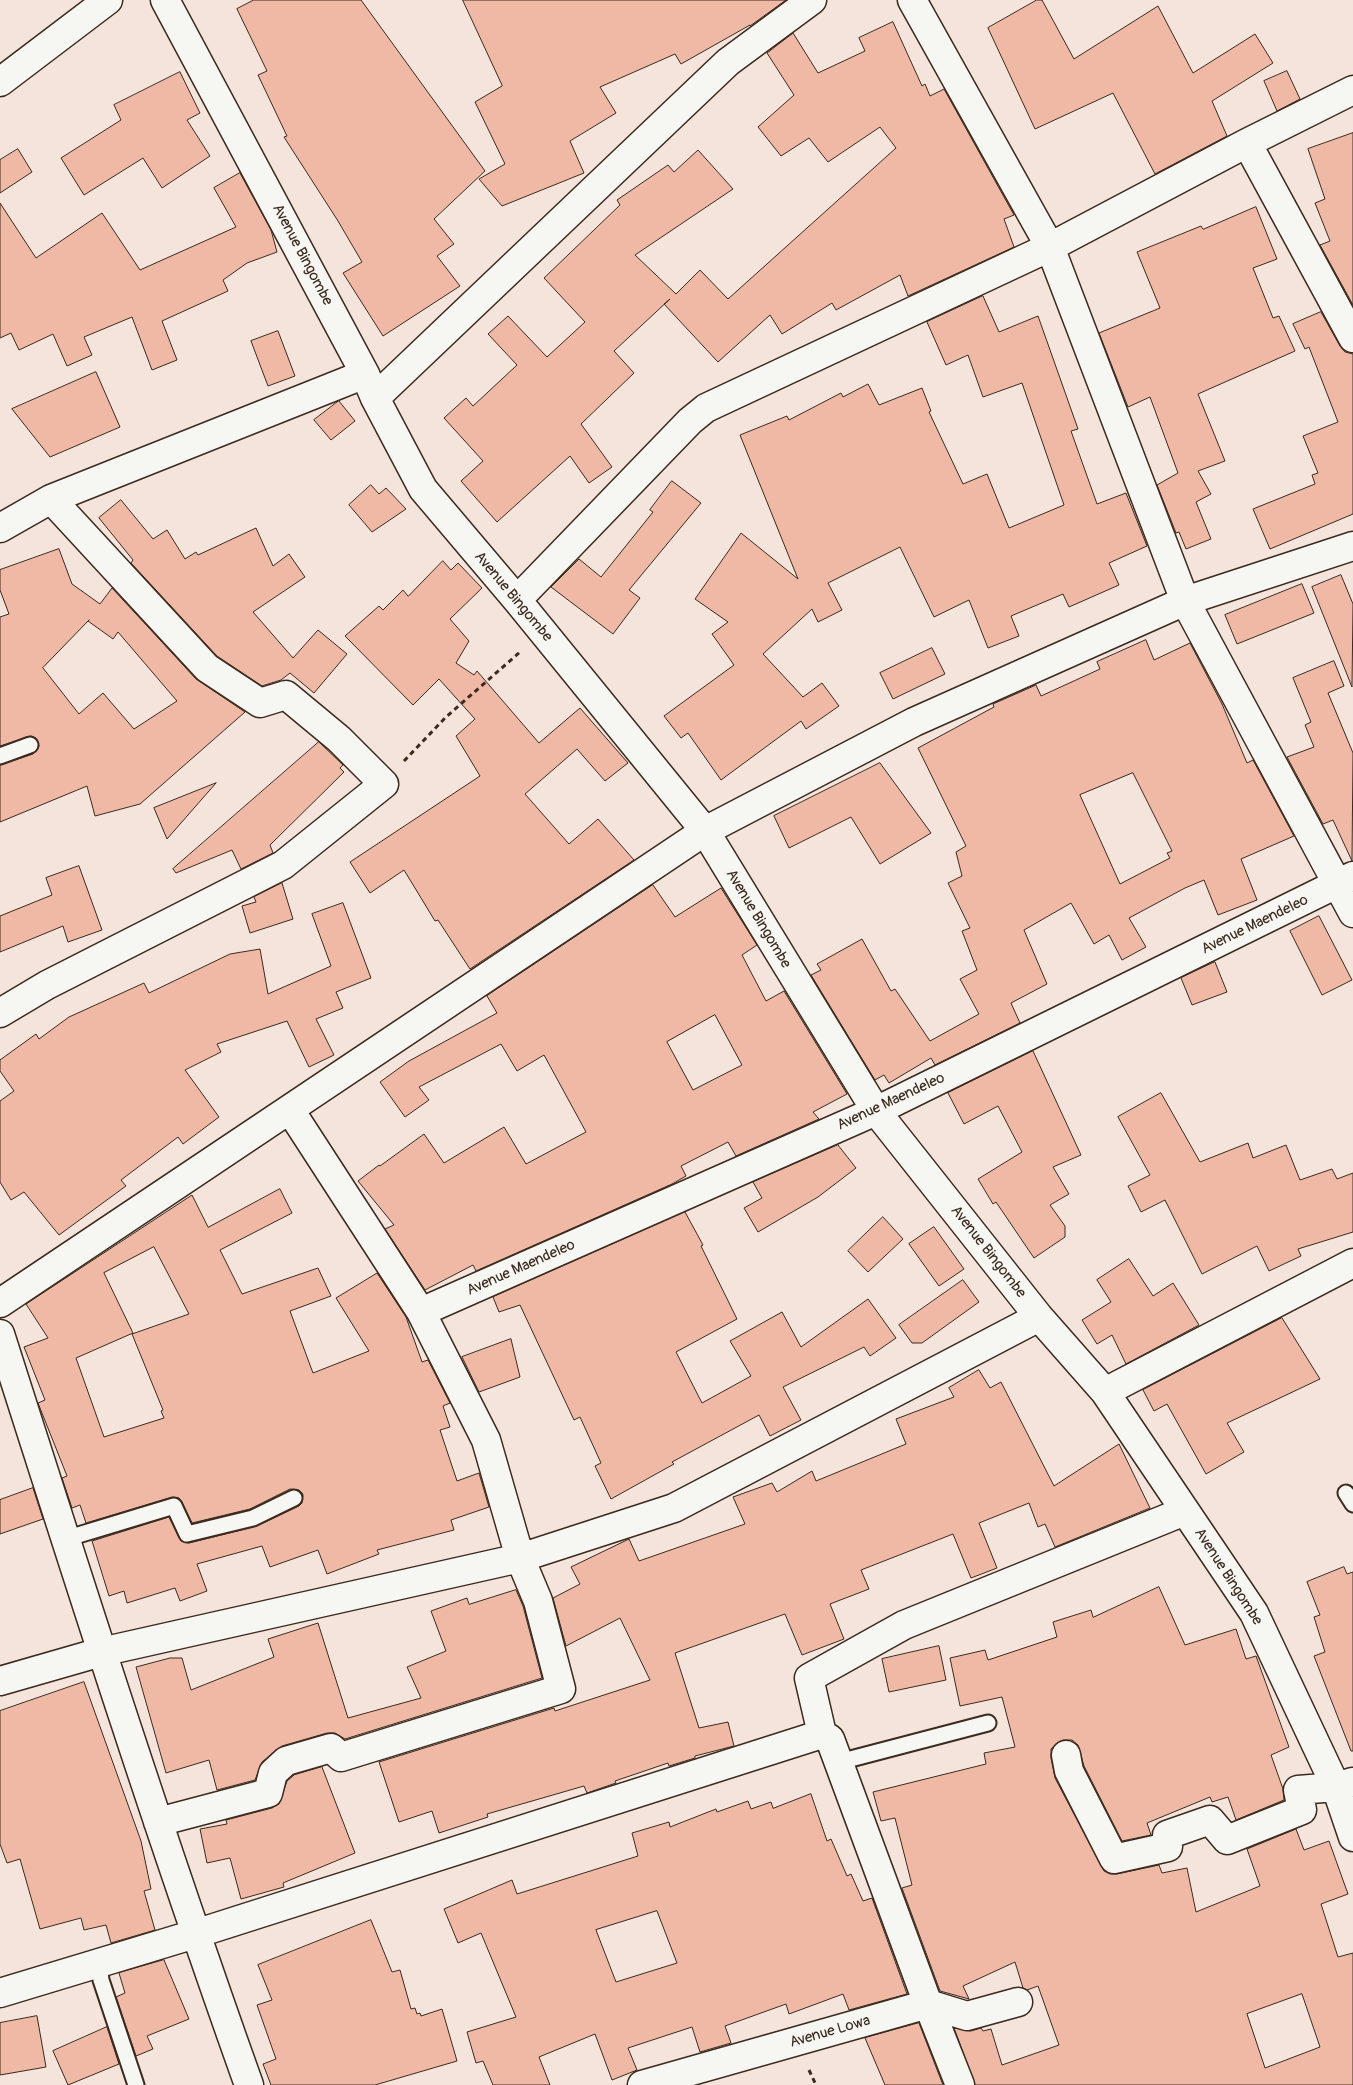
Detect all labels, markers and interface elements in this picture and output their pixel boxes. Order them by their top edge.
street label: Avenue Bingombe [268,201,336,309]
street label: Avenue Bingombe [470,548,556,646]
street label: Avenue Bingombe [721,866,795,972]
street label: Avenue Maendeleo [1199,891,1311,959]
street label: Avenue Maendeleo [834,1069,948,1135]
street label: Avenue Bingombe [946,1202,1030,1302]
street label: Avenue Maendeleo [464,1236,578,1300]
street label: Avenue Bingombe [1190,1525,1266,1629]
street label: Avenue Lowa [788,2012,872,2052]

